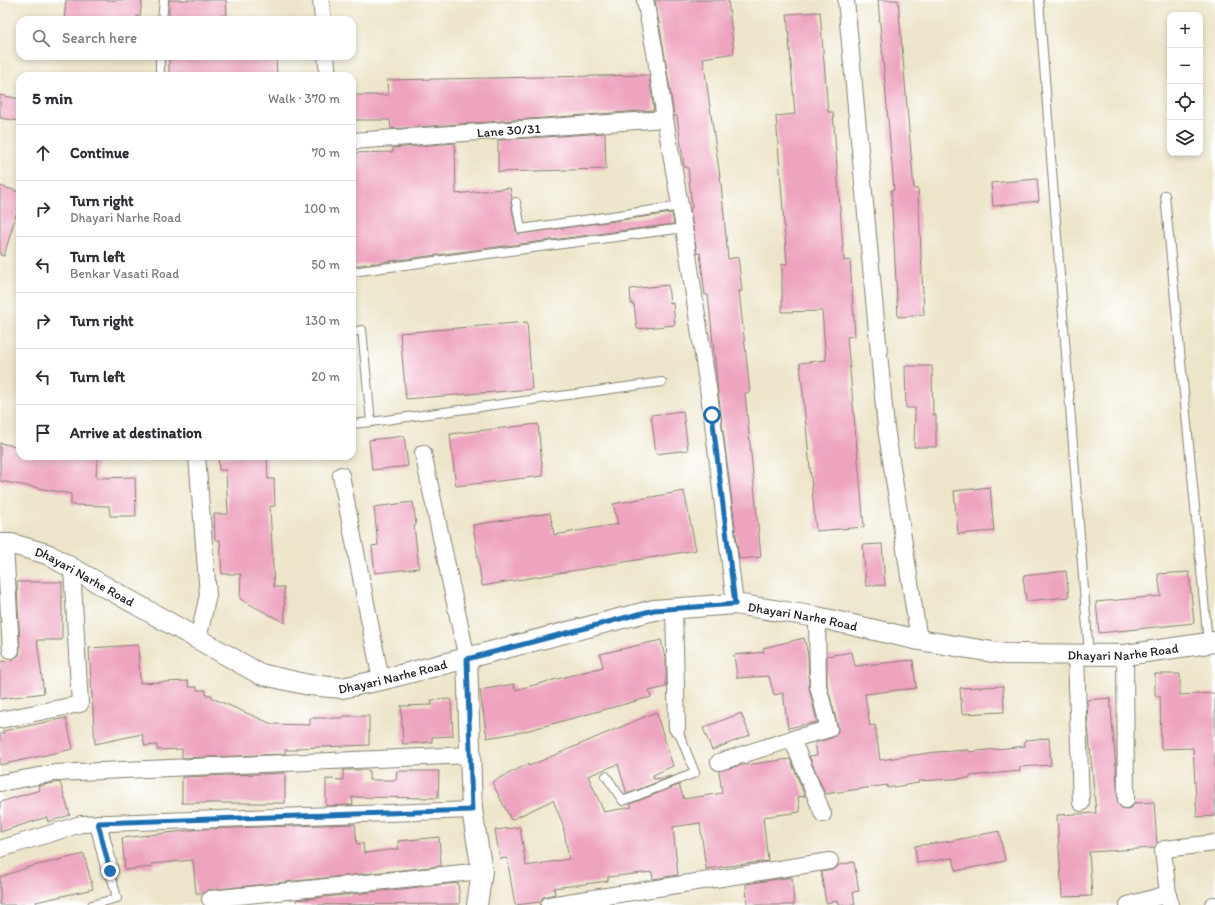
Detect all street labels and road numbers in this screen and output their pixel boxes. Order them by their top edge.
street label: Lane 30/31 [476,121,541,140]
street label: Dhayari Narhe Road [33,544,137,610]
street label: Dhayari Narhe Road [747,599,859,634]
street label: Dhayari Narhe Road [1067,640,1179,663]
street label: Dhayari Narhe Road [337,656,449,697]

